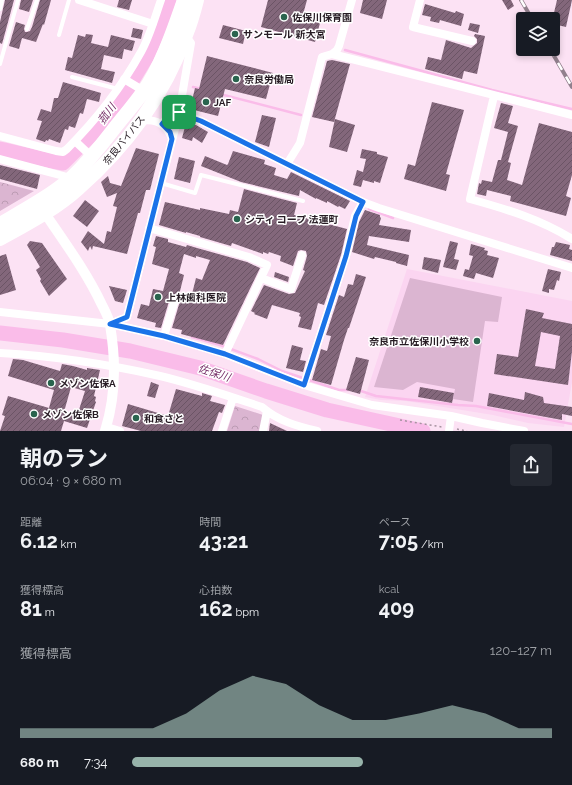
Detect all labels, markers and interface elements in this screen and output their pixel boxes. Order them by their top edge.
marker: 佐保川保育園 [279,12,289,22]
place label: 佐保川保育園 [292,12,352,23]
map controls [516,12,560,56]
button: layers [516,12,560,56]
marker: サンモール 新大宮 [230,29,240,39]
place label: サンモール 新大宮 [243,29,325,40]
marker: 奈良労働局 [231,74,241,84]
place label: 奈良労働局 [244,74,294,85]
pin [162,95,196,129]
marker: JAF [201,97,211,107]
place label: JAF [214,97,231,108]
water label: 菰川 [95,101,119,127]
icon: arrive [168,101,190,123]
street label: 奈良バイパス [101,113,147,167]
marker: シティ コープ 法蓮町 [232,214,242,224]
place label: シティ コープ 法蓮町 [245,214,339,225]
marker: 上林歯科医院 [153,292,163,302]
place label: 上林歯科医院 [166,292,226,303]
place label: 奈良市立佐保川小学校 [369,336,469,347]
marker: 奈良市立佐保川小学校 [472,336,482,346]
water label: 佐保川 [196,362,233,385]
marker: メゾン佐保A [46,378,56,388]
place label: メゾン佐保A [59,378,116,389]
marker: メゾン佐保B [29,409,39,419]
place label: メゾン佐保B [42,409,99,420]
marker: 和食さと [131,413,141,423]
place label: 和食さと [144,413,184,424]
button: share [510,444,552,486]
text: 朝のラン [20,445,108,471]
text: 06:04 · 9 × 680 m [20,473,121,488]
text: 距離 [20,516,42,529]
text: 時間 [199,516,221,529]
text: ペース [379,516,411,529]
text: 6.12 [20,529,58,553]
text: 43:21 [199,529,248,553]
text: 7:05 [379,529,418,553]
text: km [58,538,77,551]
text: /km [418,538,444,551]
text: kcal [379,583,399,596]
text: 獲得標高 [20,584,64,597]
text: 心拍数 [199,584,232,597]
text: 409 [379,596,414,620]
text: 81 [20,597,42,621]
text: 162 [199,597,233,621]
text: m [42,606,55,619]
text: bpm [233,606,259,619]
text: 120–127 m [490,643,552,658]
text: 獲得標高 [20,646,72,661]
text: 680 m [20,755,59,770]
text: 7:34 [84,755,107,770]

